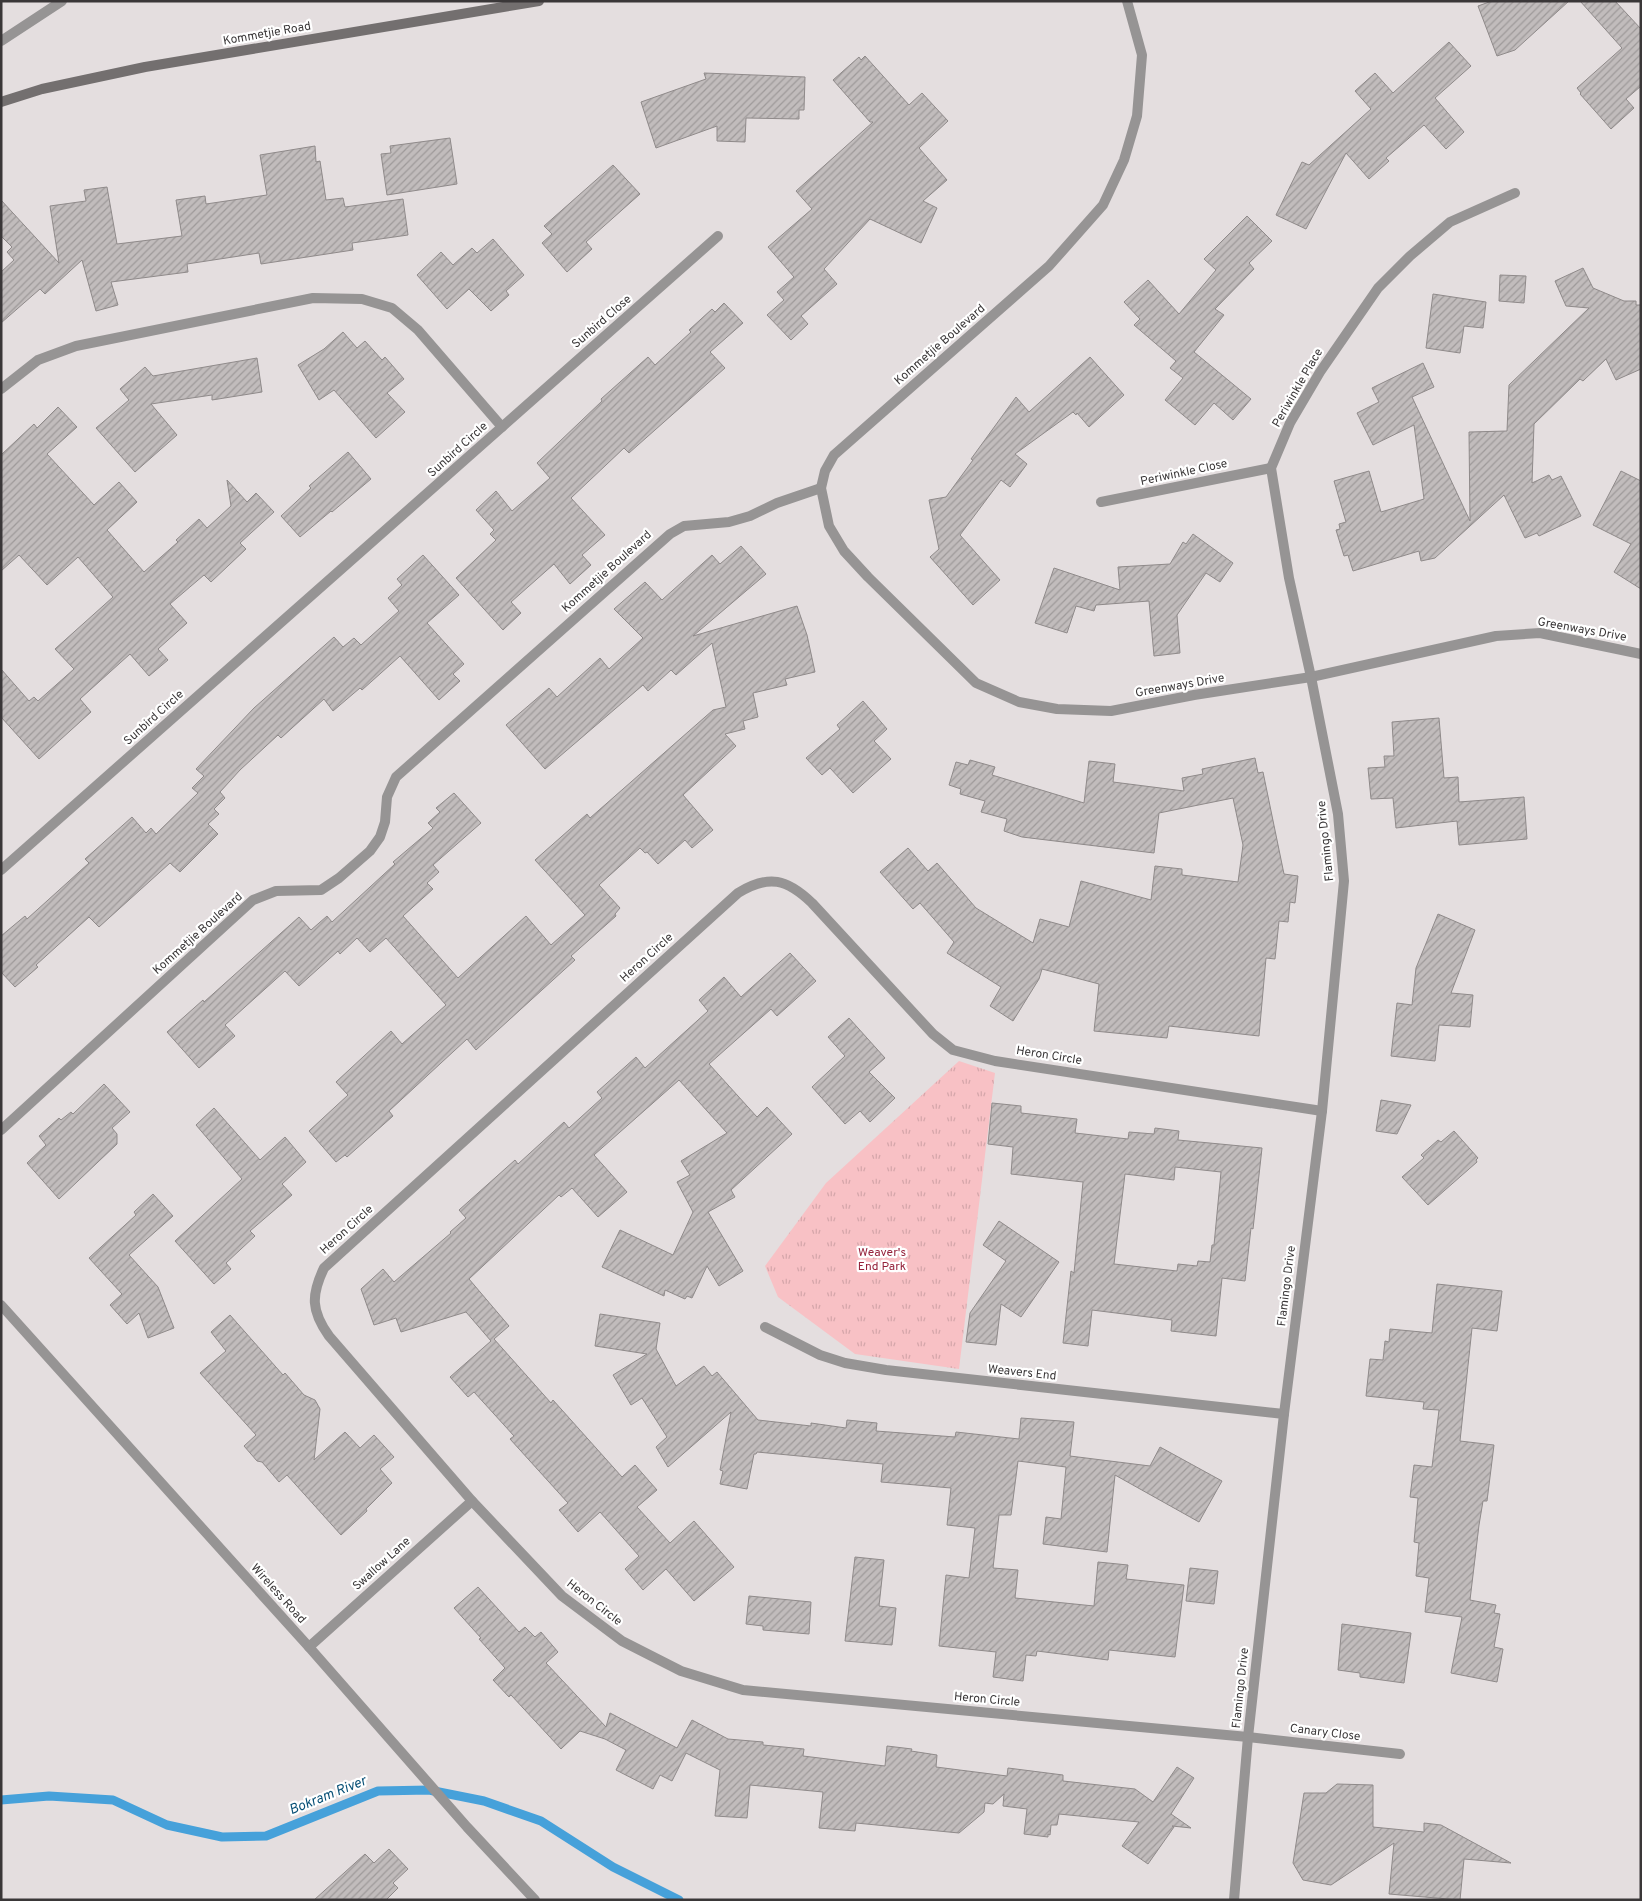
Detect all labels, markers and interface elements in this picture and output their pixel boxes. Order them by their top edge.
street label: Kommetjie Road [222,18,312,50]
street label: Sunbird Close [569,292,635,352]
street label: Kommetjie Boulevard [891,301,989,389]
street label: Periwinkle Place [1269,346,1327,430]
street label: Sunbird Circle [425,419,491,481]
street label: Periwinkle Close [1139,456,1229,490]
street label: Kommetjie Boulevard [559,527,655,617]
street label: Greenways Drive [1536,614,1628,646]
street label: Greenways Drive [1134,670,1226,702]
street label: Sunbird Circle [121,687,187,749]
street label: Flamingo Drive [1314,800,1338,882]
street label: Kommetjie Boulevard [150,889,246,979]
street label: Heron Circle [617,930,677,986]
street label: Heron Circle [1015,1043,1083,1069]
street label: Heron Circle [317,1202,377,1258]
park label: Weaver's End Park [858,1245,906,1275]
street label: Flamingo Drive [1274,1245,1300,1327]
street label: Weavers End [987,1361,1057,1385]
street label: Swallow Lane [350,1534,414,1594]
street label: Wireless Road [247,1561,309,1627]
street label: Heron Circle [563,1576,625,1630]
street label: Flamingo Drive [1229,1647,1253,1729]
street label: Heron Circle [953,1689,1021,1711]
street label: Canary Close [1289,1721,1361,1745]
water label: Bokram River [287,1772,371,1819]

